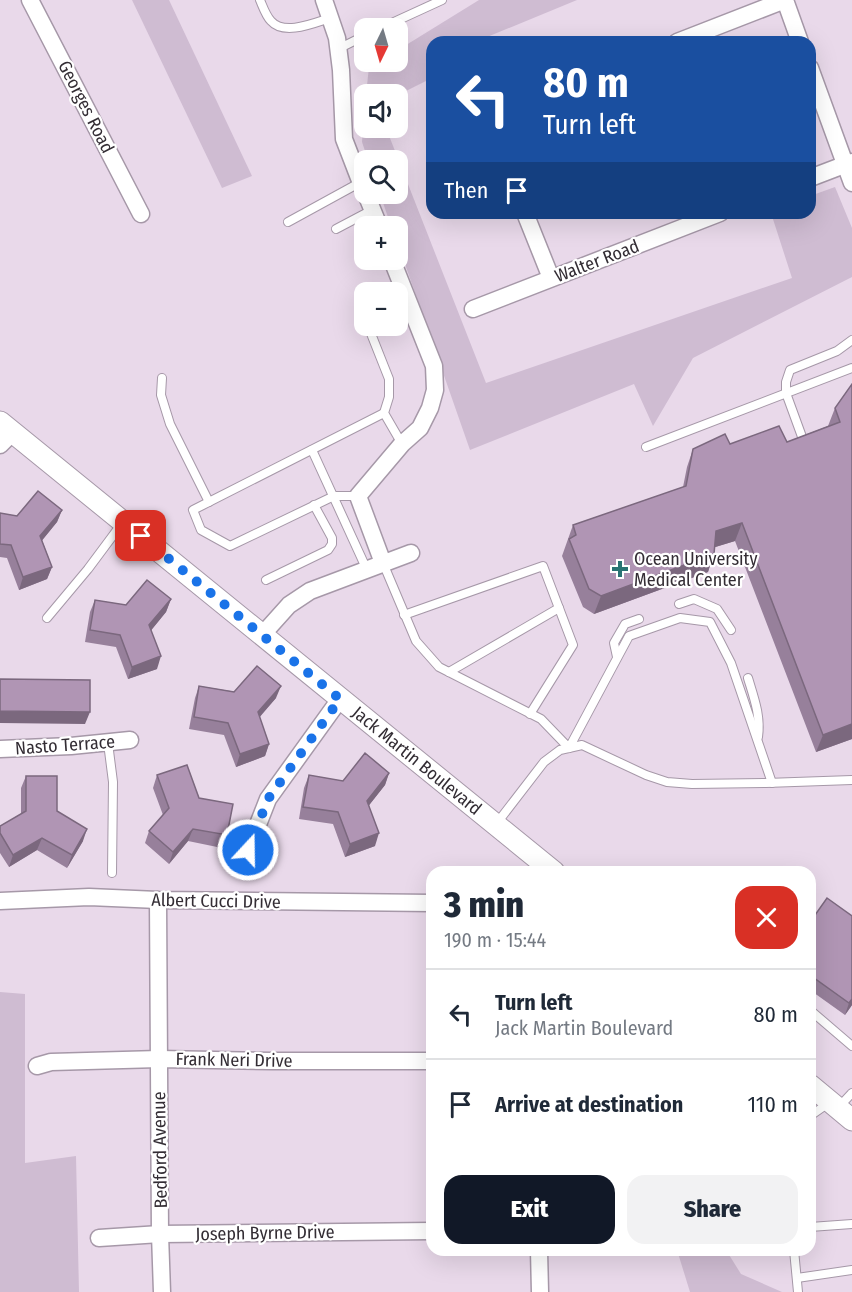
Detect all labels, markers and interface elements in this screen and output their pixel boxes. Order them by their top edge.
north arrow [354,18,408,72]
map controls [354,18,408,336]
street label: Georges Road [53,57,119,157]
text: 80 m [543,58,629,108]
icon: left [444,60,522,138]
button: sound [354,84,408,138]
text: Turn left [543,109,636,141]
button: search [354,150,408,204]
icon: arrive [500,174,533,207]
text: Then [444,177,488,204]
button: + [354,216,408,270]
street label: Walter Road [552,235,642,287]
button: − [354,282,408,336]
pin [115,510,166,561]
icon: arrive [124,519,157,552]
place label: Ocean University Medical Center [634,548,757,591]
marker: Ocean University Medical Center [611,560,629,578]
street label: Jack Martin Boulevard [348,701,486,820]
street label: Nasto Terrace [14,731,116,759]
position arrow [216,818,280,882]
text: 3 min [444,883,524,927]
button: close [735,886,798,949]
street label: Albert Cucci Drive [151,889,281,913]
text: 190 m · 15:44 [444,928,546,952]
text: Turn left [495,989,573,1016]
icon: left [444,998,477,1031]
text: 80 m [753,1001,798,1028]
text: Jack Martin Boulevard [495,1016,673,1040]
street label: Frank Neri Drive [175,1048,293,1072]
icon: arrive [444,1088,477,1121]
street label: Bedford Avenue [148,1091,172,1209]
text: Arrive at destination [495,1091,683,1118]
text: 110 m [748,1091,798,1118]
button: Exit [444,1175,615,1244]
button: Share [627,1175,798,1244]
street label: Joseph Byrne Drive [195,1221,335,1245]

